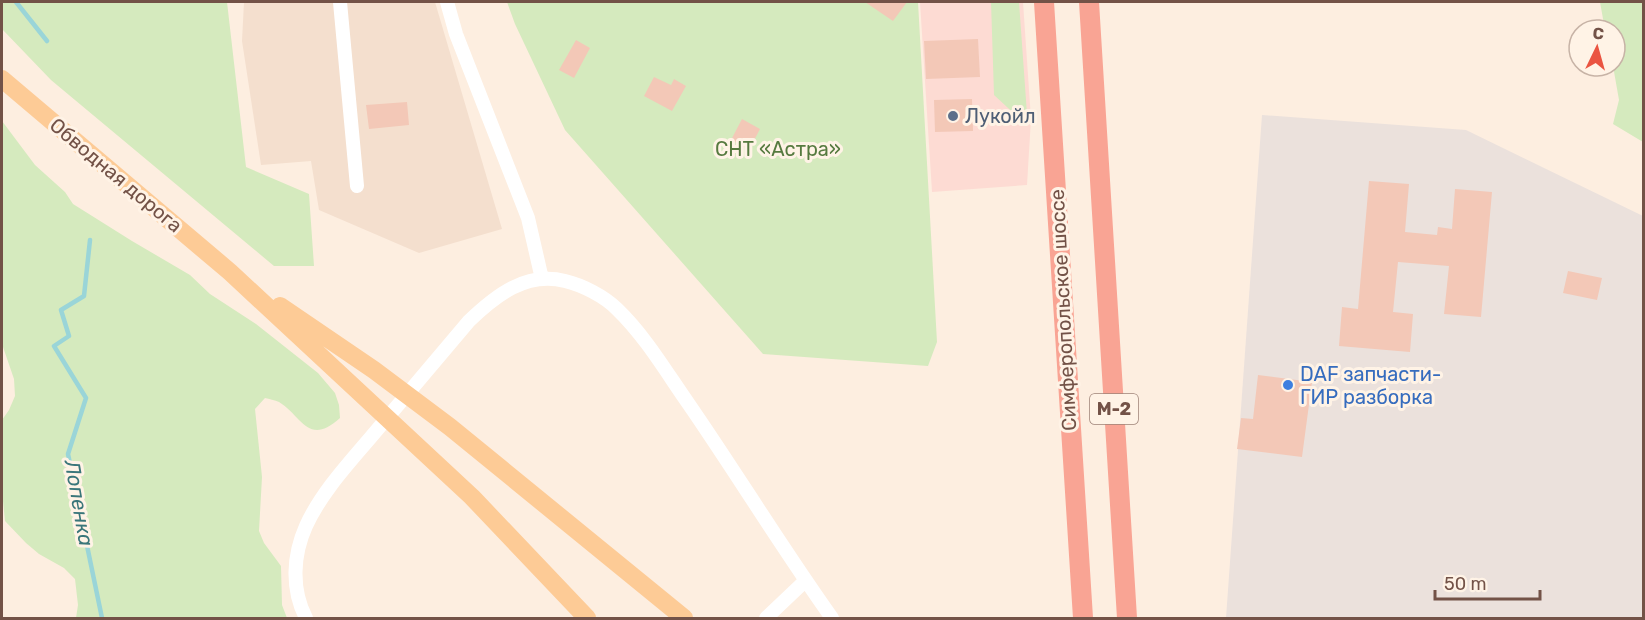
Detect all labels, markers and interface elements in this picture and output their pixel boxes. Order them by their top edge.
north arrow [1567,18,1627,78]
text: С [1592,24,1605,44]
place label: Лукойл [965,104,1036,128]
marker: Лукойл [946,109,960,123]
street label: Обводная дорога [45,113,187,237]
park label: СНТ «Астра» [715,137,841,161]
street label: Симферопольское шоссе [1045,188,1081,432]
place label: DAF запчасти- ГИР разборка [1300,362,1442,409]
marker: DAF запчасти- ГИР разборка [1281,378,1295,392]
road number: М-2 [1090,394,1138,424]
water label: Лопенка [59,457,99,548]
scale bar [1435,563,1540,601]
text: 50 m [1444,573,1487,595]

